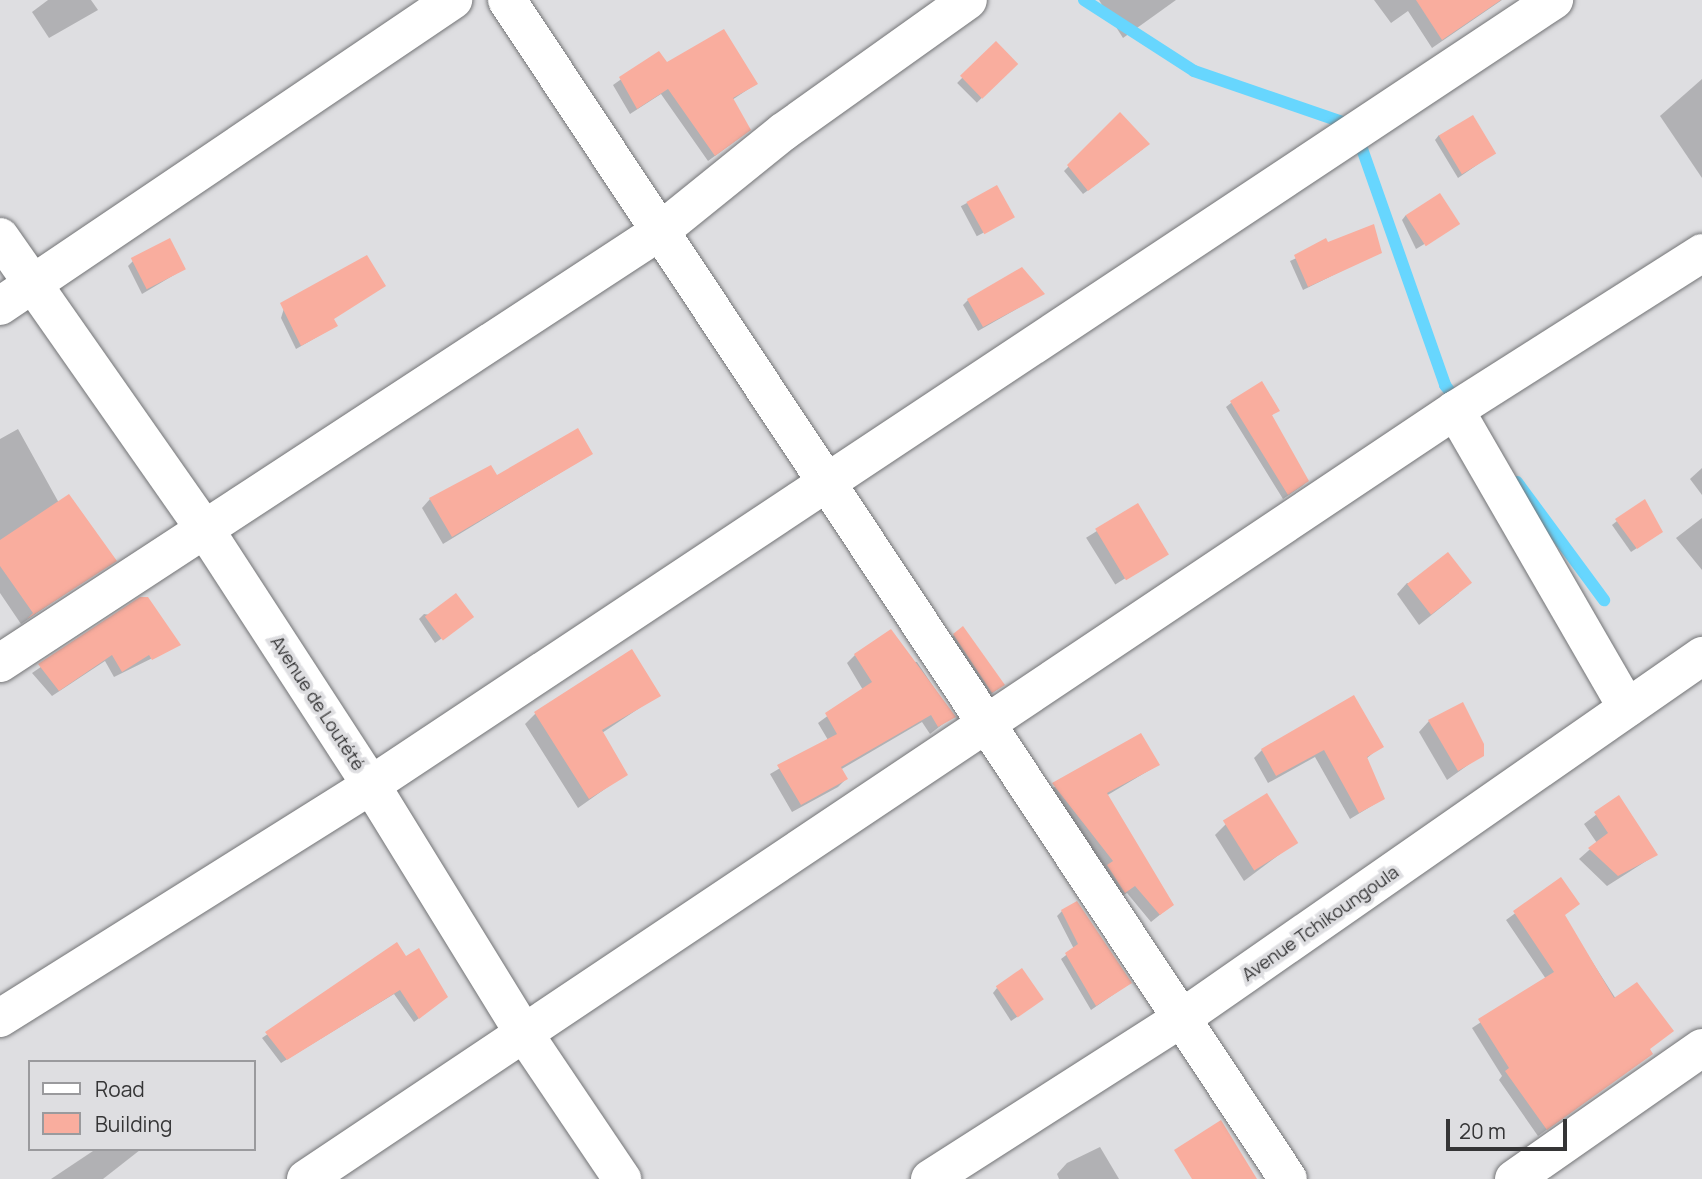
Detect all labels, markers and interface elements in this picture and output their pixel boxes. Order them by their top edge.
street label: Avenue de Loutété [266,632,370,774]
street label: Avenue Tchikoungoula [1237,861,1403,985]
legend [28,1060,256,1151]
text: Road [95,1075,145,1103]
scale bar [1450,1106,1571,1150]
text: Building [95,1110,172,1138]
text: 20 m [1459,1117,1506,1145]

